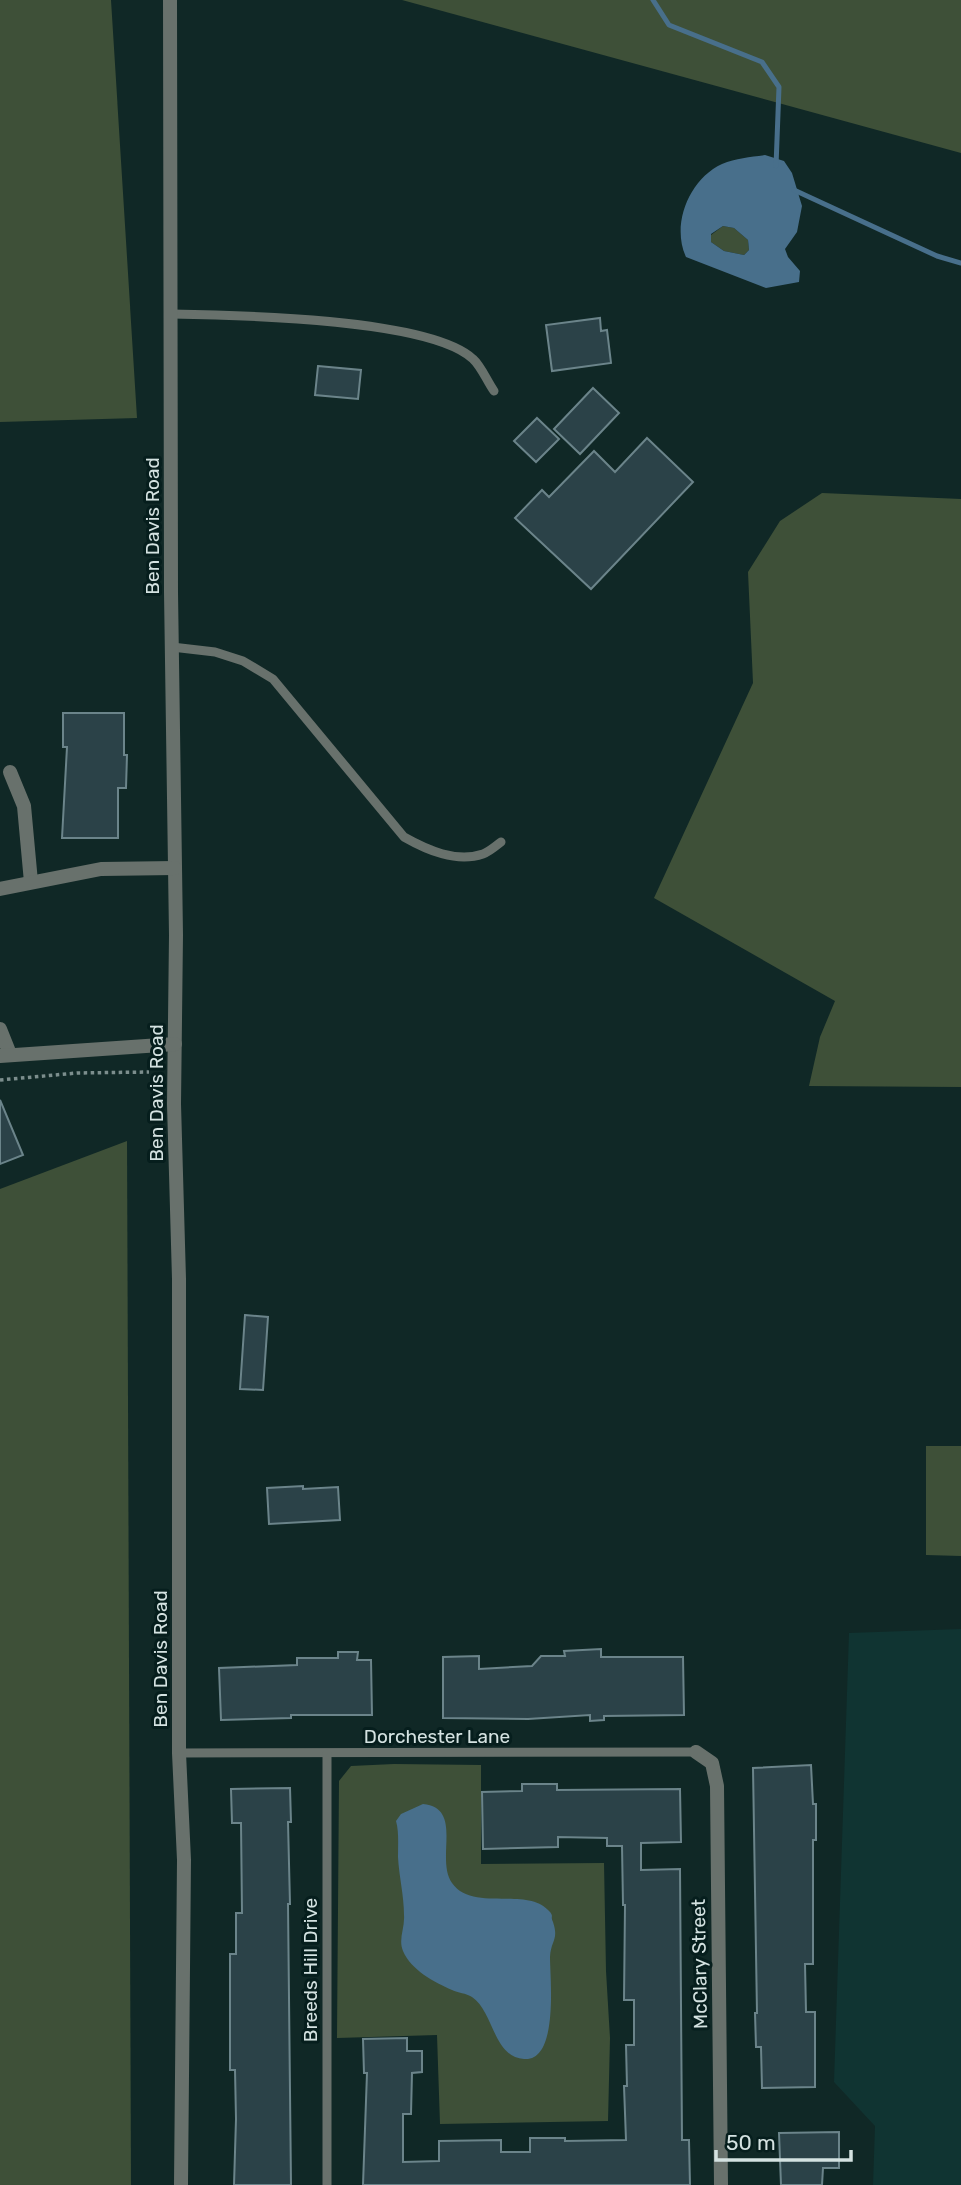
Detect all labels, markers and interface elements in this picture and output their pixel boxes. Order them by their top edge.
street label: Ben Davis Road [141,457,164,595]
street label: Ben Davis Road [145,1024,168,1162]
street label: Ben Davis Road [149,1590,172,1728]
street label: Dorchester Lane [364,1725,510,1748]
street label: Breeds Hill Drive [299,1898,322,2042]
street label: McClary Street [687,1898,712,2029]
scale bar [716,2118,851,2162]
text: 50 m [726,2130,776,2155]

